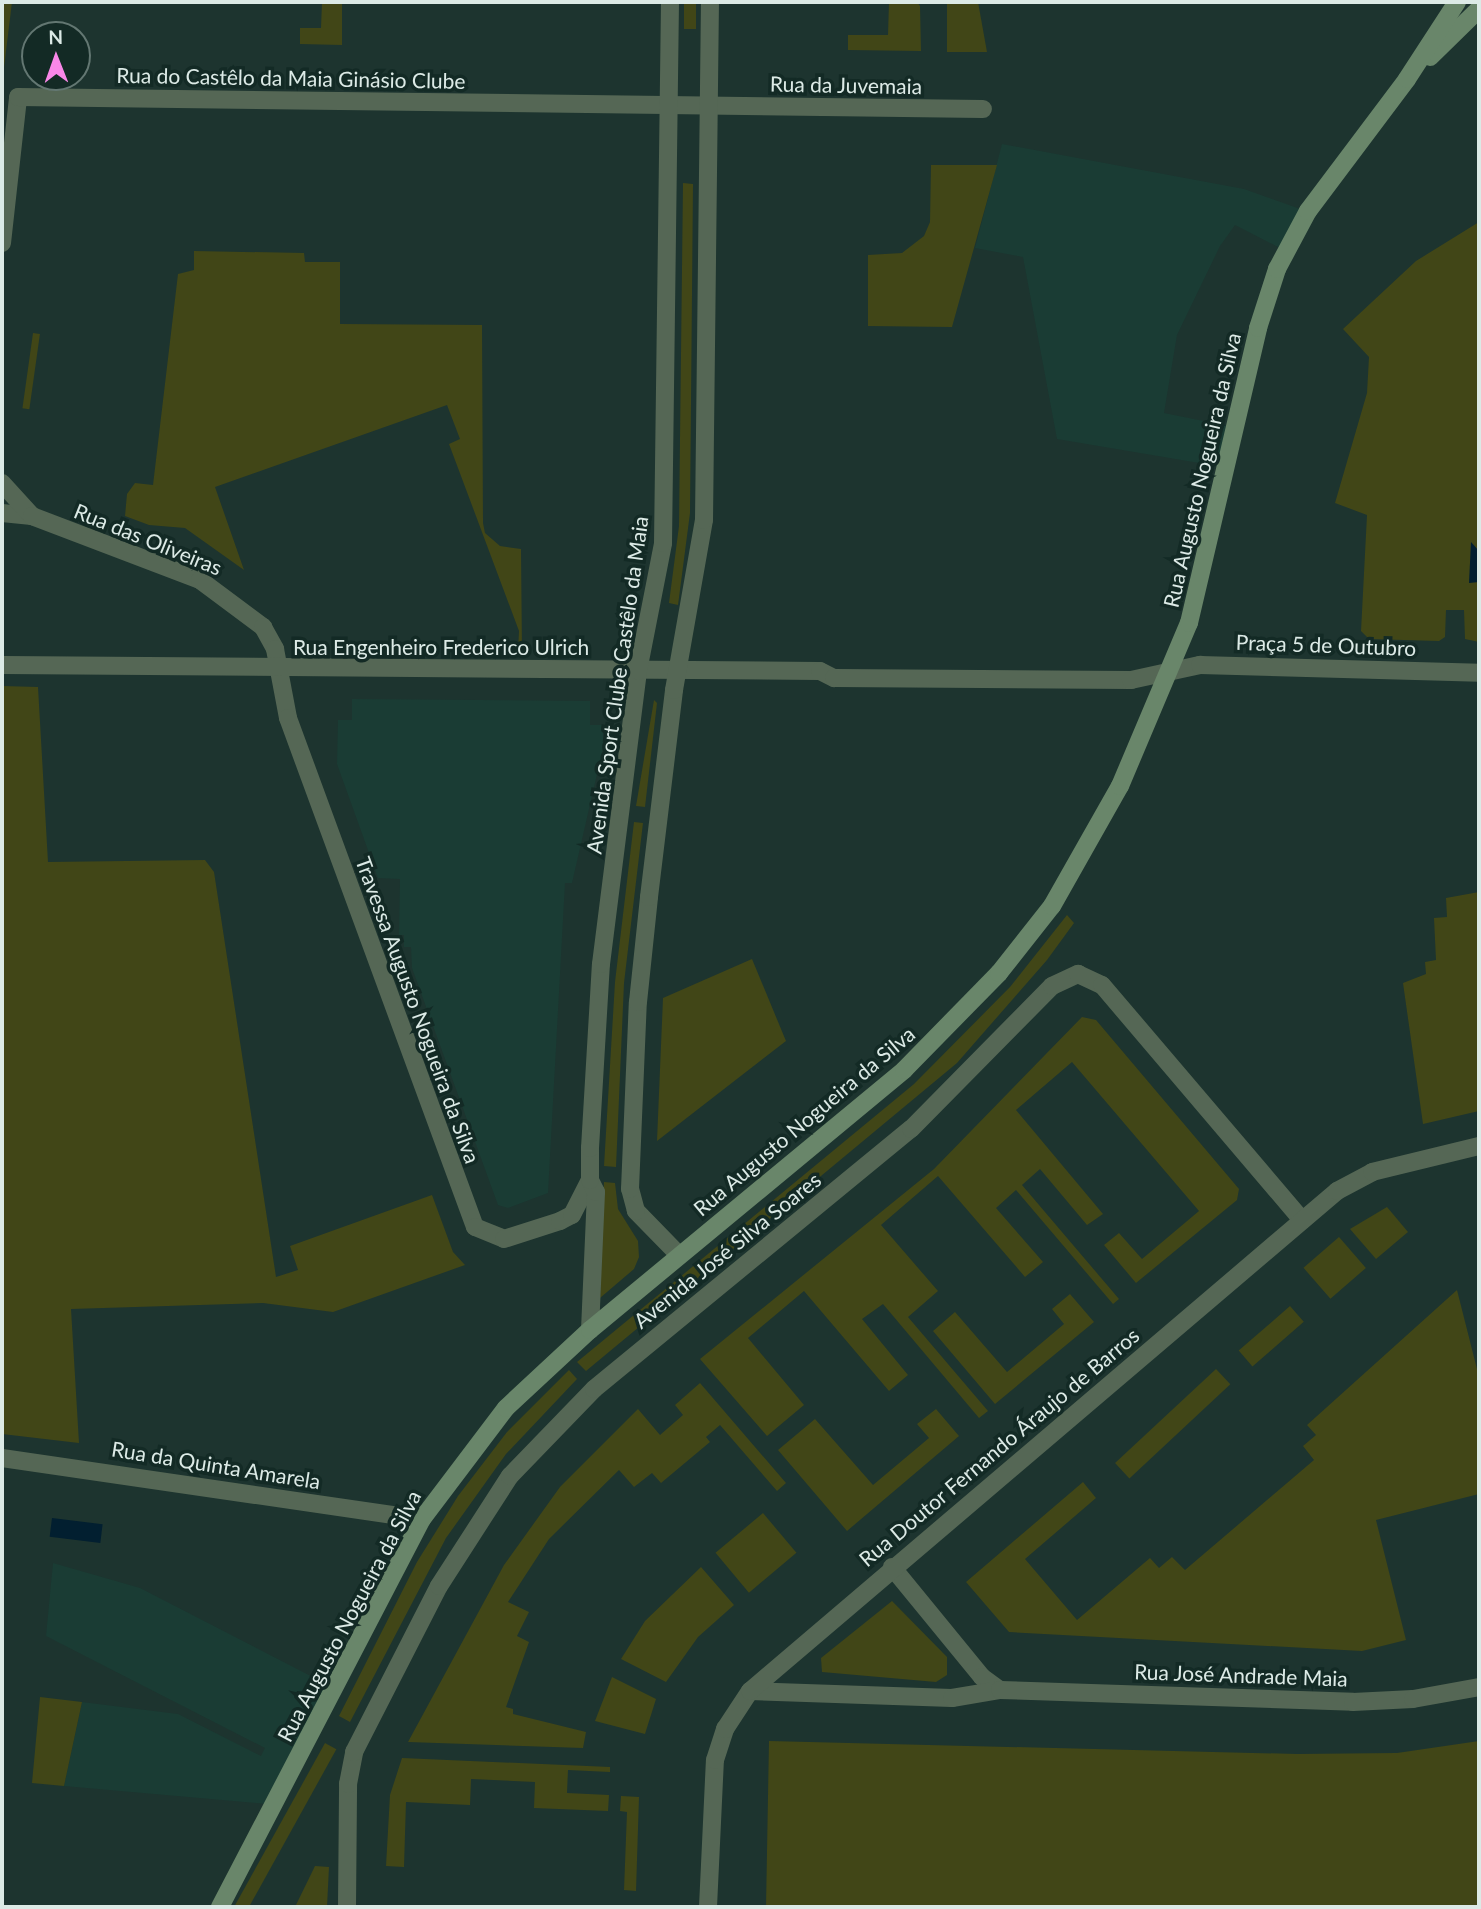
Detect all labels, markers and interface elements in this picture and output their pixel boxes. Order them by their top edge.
north arrow [21,21,91,91]
text: N [48,25,63,48]
street label: Rua do Castêlo da Maia Ginásio Clube [116,62,466,94]
street label: Rua da Juvemaia [769,71,923,99]
street label: Rua Augusto Nogueira da Silva [1158,330,1246,610]
street label: Rua das Oliveiras [70,498,226,580]
street label: Avenida Sport Clube Castêlo da Maia [581,515,653,855]
street label: Praça 5 de Outubro [1235,629,1417,661]
street label: Rua Engenheiro Frederico Ulrich [293,634,589,660]
street label: Travessa Augusto Nogueira da Silva [351,853,485,1167]
street label: Rua Augusto Nogueira da Silva [688,1021,920,1221]
street label: Avenida José Silva Soares [628,1167,826,1333]
street label: Rua Doutor Fernando Áraujo de Barros [853,1322,1145,1572]
street label: Rua da Quinta Amarela [109,1436,323,1494]
street label: Rua Augusto Nogueira da Silva [272,1486,426,1746]
street label: Rua José Andrade Maia [1133,1659,1349,1691]

